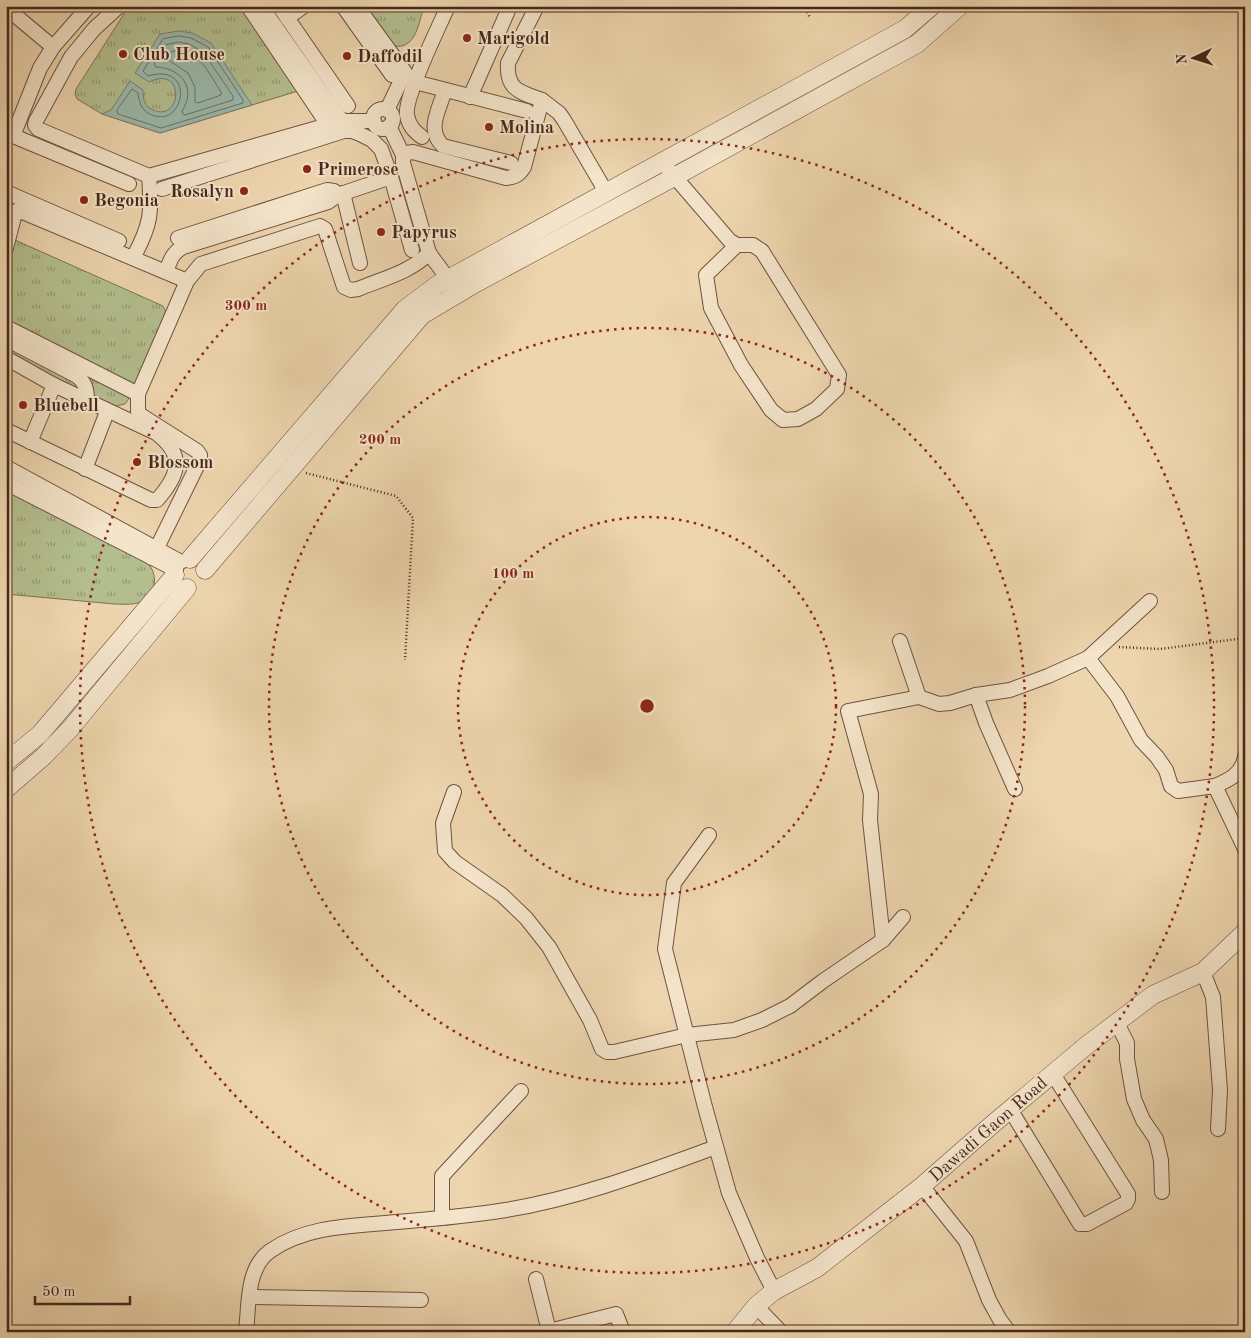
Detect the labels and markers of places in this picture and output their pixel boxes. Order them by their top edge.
place label: Marigold [477,30,550,48]
marker: Marigold [461,32,473,44]
place label: Club House [133,46,225,64]
marker: Club House [117,48,129,60]
place label: Daffodil [357,48,423,66]
marker: Daffodil [341,50,353,62]
place label: Molina [499,119,554,137]
marker: Molina [483,121,495,133]
place label: Primerose [317,161,399,179]
marker: Primerose [301,163,313,175]
place label: Rosalyn [170,183,234,201]
marker: Rosalyn [238,185,250,197]
place label: Begonia [94,192,159,210]
marker: Begonia [78,194,90,206]
place label: Papyrus [391,224,457,242]
marker: Papyrus [375,226,387,238]
place label: Bluebell [33,397,99,415]
marker: Bluebell [17,399,29,411]
place label: Blossom [147,454,213,472]
marker: Blossom [131,456,143,468]
centre of rings [638,697,656,715]

